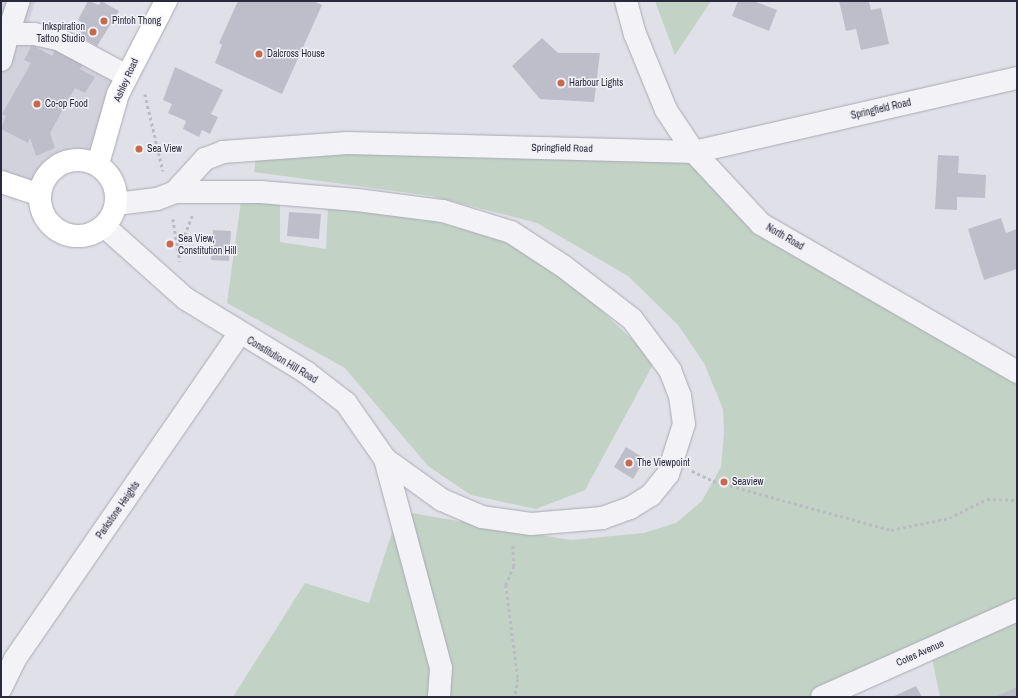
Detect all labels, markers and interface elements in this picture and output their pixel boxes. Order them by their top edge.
place label: Pintoh Thong [112,15,161,27]
marker: Pintoh Thong [99,16,109,26]
place label: Inkspiration Tattoo Studio [37,20,85,44]
marker: Inkspiration Tattoo Studio [88,27,98,37]
place label: Dalcross House [267,48,325,60]
marker: Dalcross House [254,49,264,59]
street label: Ashley Road [111,56,141,104]
place label: Harbour Lights [569,77,623,89]
marker: Harbour Lights [556,78,566,88]
street label: Springfield Road [850,96,912,122]
place label: Co-op Food [45,98,88,110]
marker: Co-op Food [32,99,42,109]
street label: Springfield Road [531,141,593,155]
place label: Sea View [147,143,182,155]
marker: Sea View [134,144,144,154]
street label: North Road [764,221,806,253]
place label: Sea View, Constitution Hill [178,232,236,256]
marker: Sea View, Constitution Hill [165,239,175,249]
street label: Constitution Hill Road [245,334,319,386]
place label: The Viewpoint [637,457,690,469]
marker: The Viewpoint [624,458,634,468]
place label: Seaview [732,476,763,488]
marker: Seaview [719,477,729,487]
street label: Parkstone Heights [94,479,142,541]
street label: Cotes Avenue [894,637,946,669]

